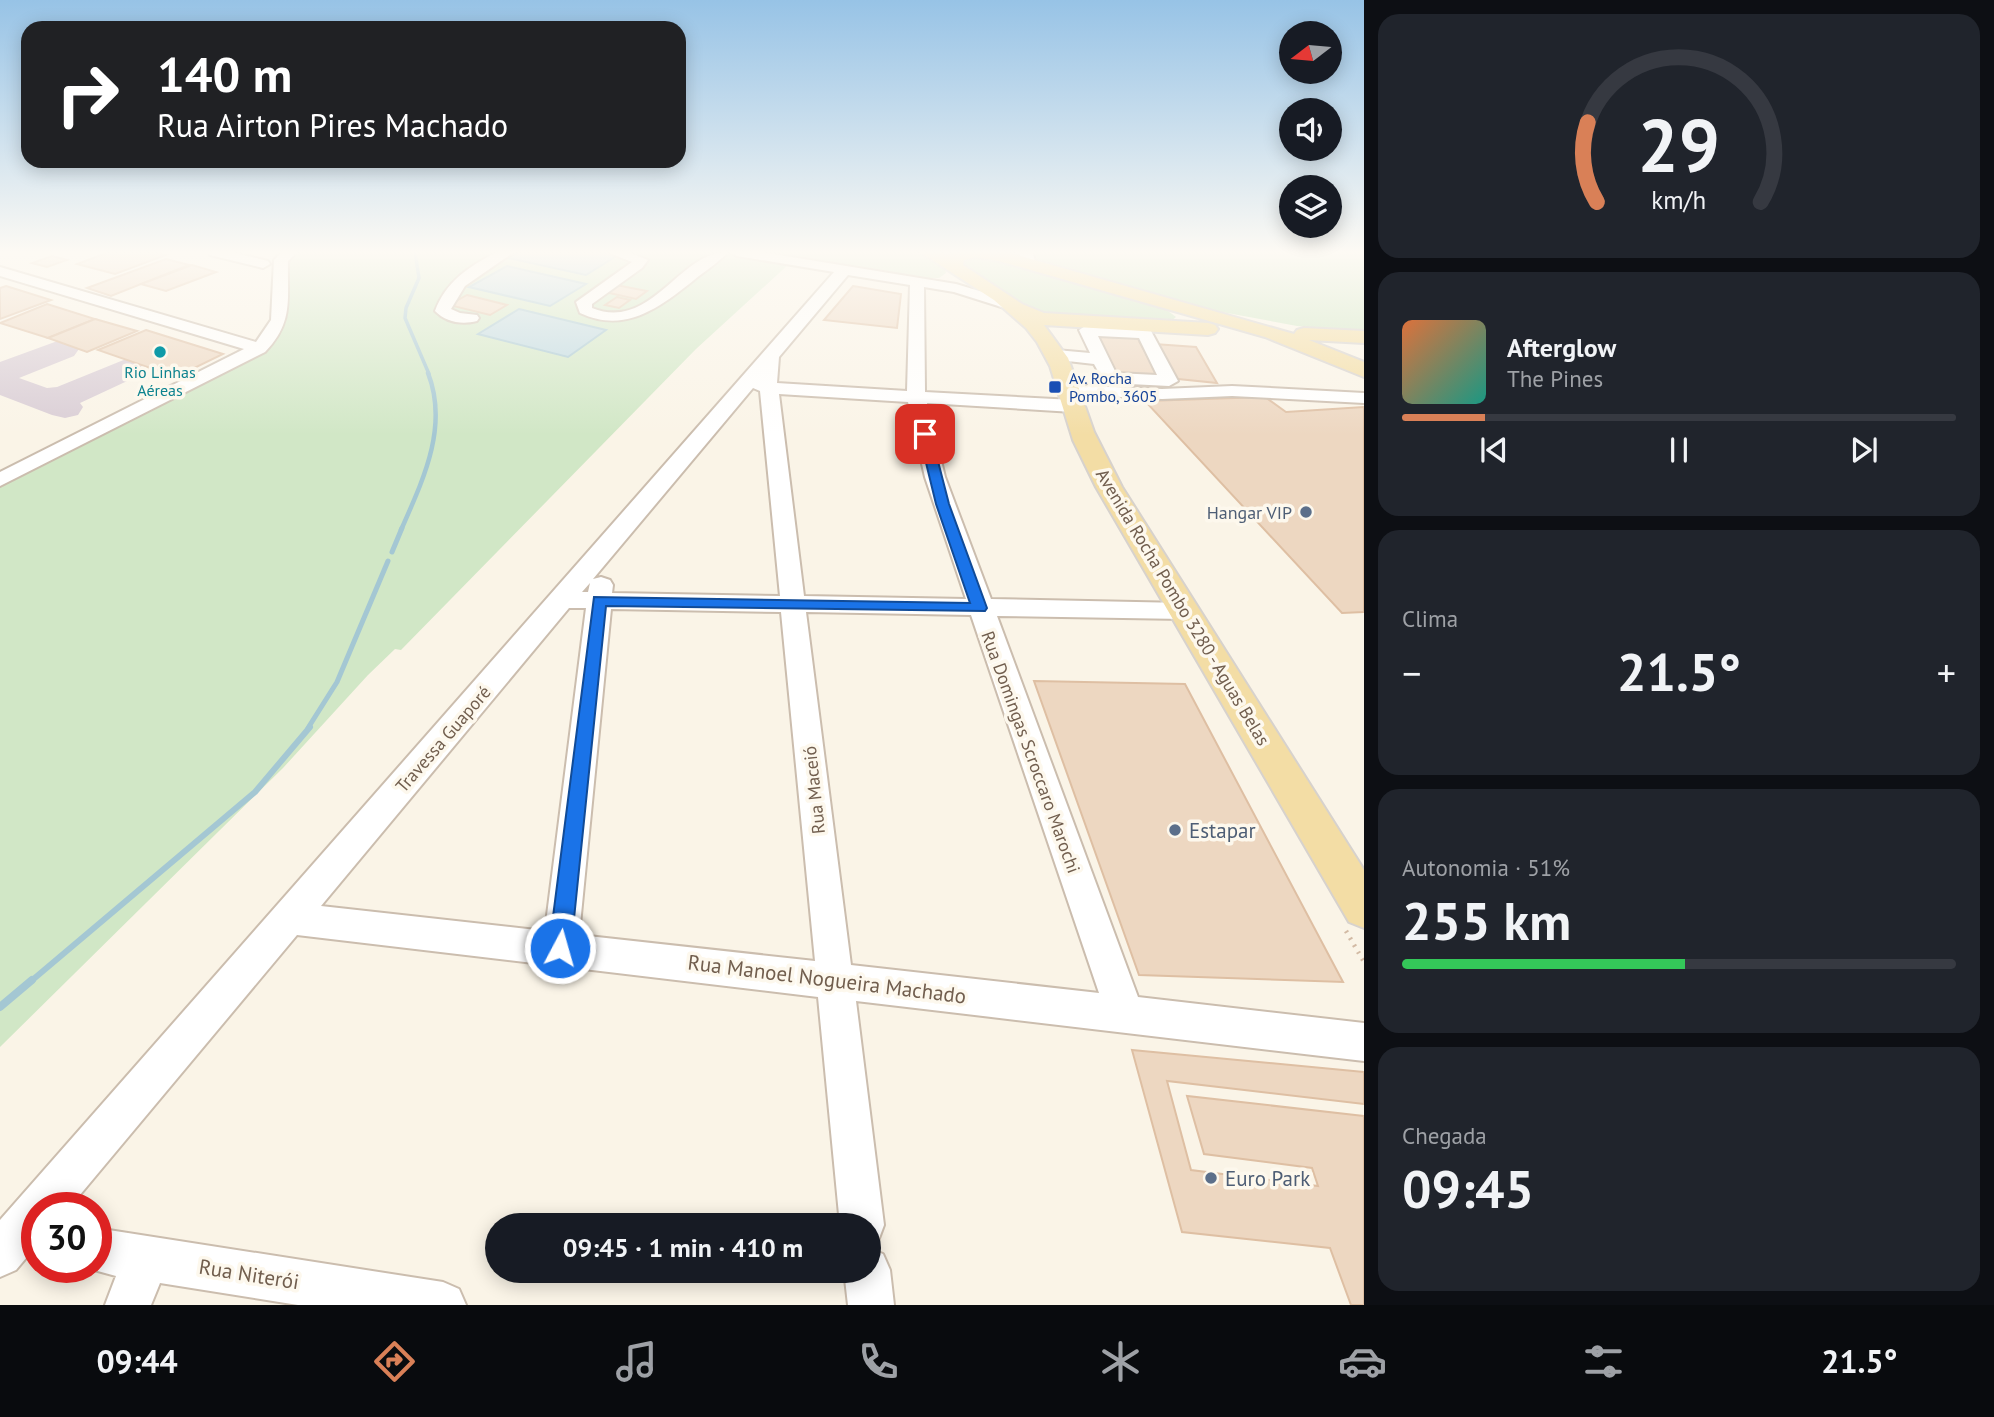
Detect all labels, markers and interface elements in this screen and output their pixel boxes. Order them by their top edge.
north arrow [1279,21,1342,84]
map controls [1279,21,1342,238]
text: 140 m [157,42,292,106]
icon: right [42,49,133,140]
button: sound [1279,98,1342,161]
text: 29 [1638,98,1720,192]
text: Rua Airton Pires Machado [157,104,508,146]
button: layers [1279,175,1342,238]
text: km/h [1652,184,1706,216]
text: Afterglow [1507,331,1616,364]
marker: Rio Linhas Aéreas [152,344,168,360]
place label: Rio Linhas Aéreas [124,362,196,400]
text: The Pines [1507,364,1603,393]
place label: Av. Rocha Pombo, 3605 [1069,368,1157,406]
marker: Av. Rocha Pombo, 3605 [1047,379,1063,395]
pin [895,404,955,464]
icon: arrive [906,415,944,453]
icon: previous [1475,431,1513,469]
icon: pause [1660,431,1698,469]
icon: next [1845,431,1883,469]
street label: Avenida Rocha Pombo 3280 - Aguas Belas [1091,464,1275,750]
place label: Hangar VIP [1207,501,1292,524]
marker: Hangar VIP [1298,504,1314,520]
text: Clima [1402,604,1458,633]
street label: Rua Domingas Scroccaro Marochi [976,628,1086,876]
text: 21.5° [1617,638,1741,705]
text: − [1402,648,1421,697]
text: + [1937,648,1956,697]
street label: Travessa Guaporé [390,681,496,797]
street label: Rua Maceió [798,745,830,835]
place label: Estapar [1189,817,1256,844]
marker: Estapar [1167,822,1183,838]
text: Autonomia · 51% [1402,853,1570,882]
text: 255 km [1402,887,1571,954]
position arrow [523,911,597,985]
street label: Rua Manoel Nogueira Machado [686,949,968,1009]
text: Chegada [1402,1121,1487,1150]
text: 09:45 [1402,1155,1534,1222]
place label: Euro Park [1225,1165,1310,1192]
marker: Euro Park [1203,1170,1219,1186]
speed limit sign: 30 [21,1192,112,1283]
text: 09:45 · 1 min · 410 m [563,1231,803,1264]
street label: Rua Niterói [197,1253,301,1295]
icon: directions [370,1337,419,1386]
icon: music [612,1337,661,1386]
icon: phone [854,1337,903,1386]
icon: climate [1096,1337,1145,1386]
icon: car [1338,1337,1387,1386]
icon: filters [1579,1337,1628,1386]
text: 09:44 [96,1340,178,1382]
text: 21.5° [1821,1340,1898,1382]

